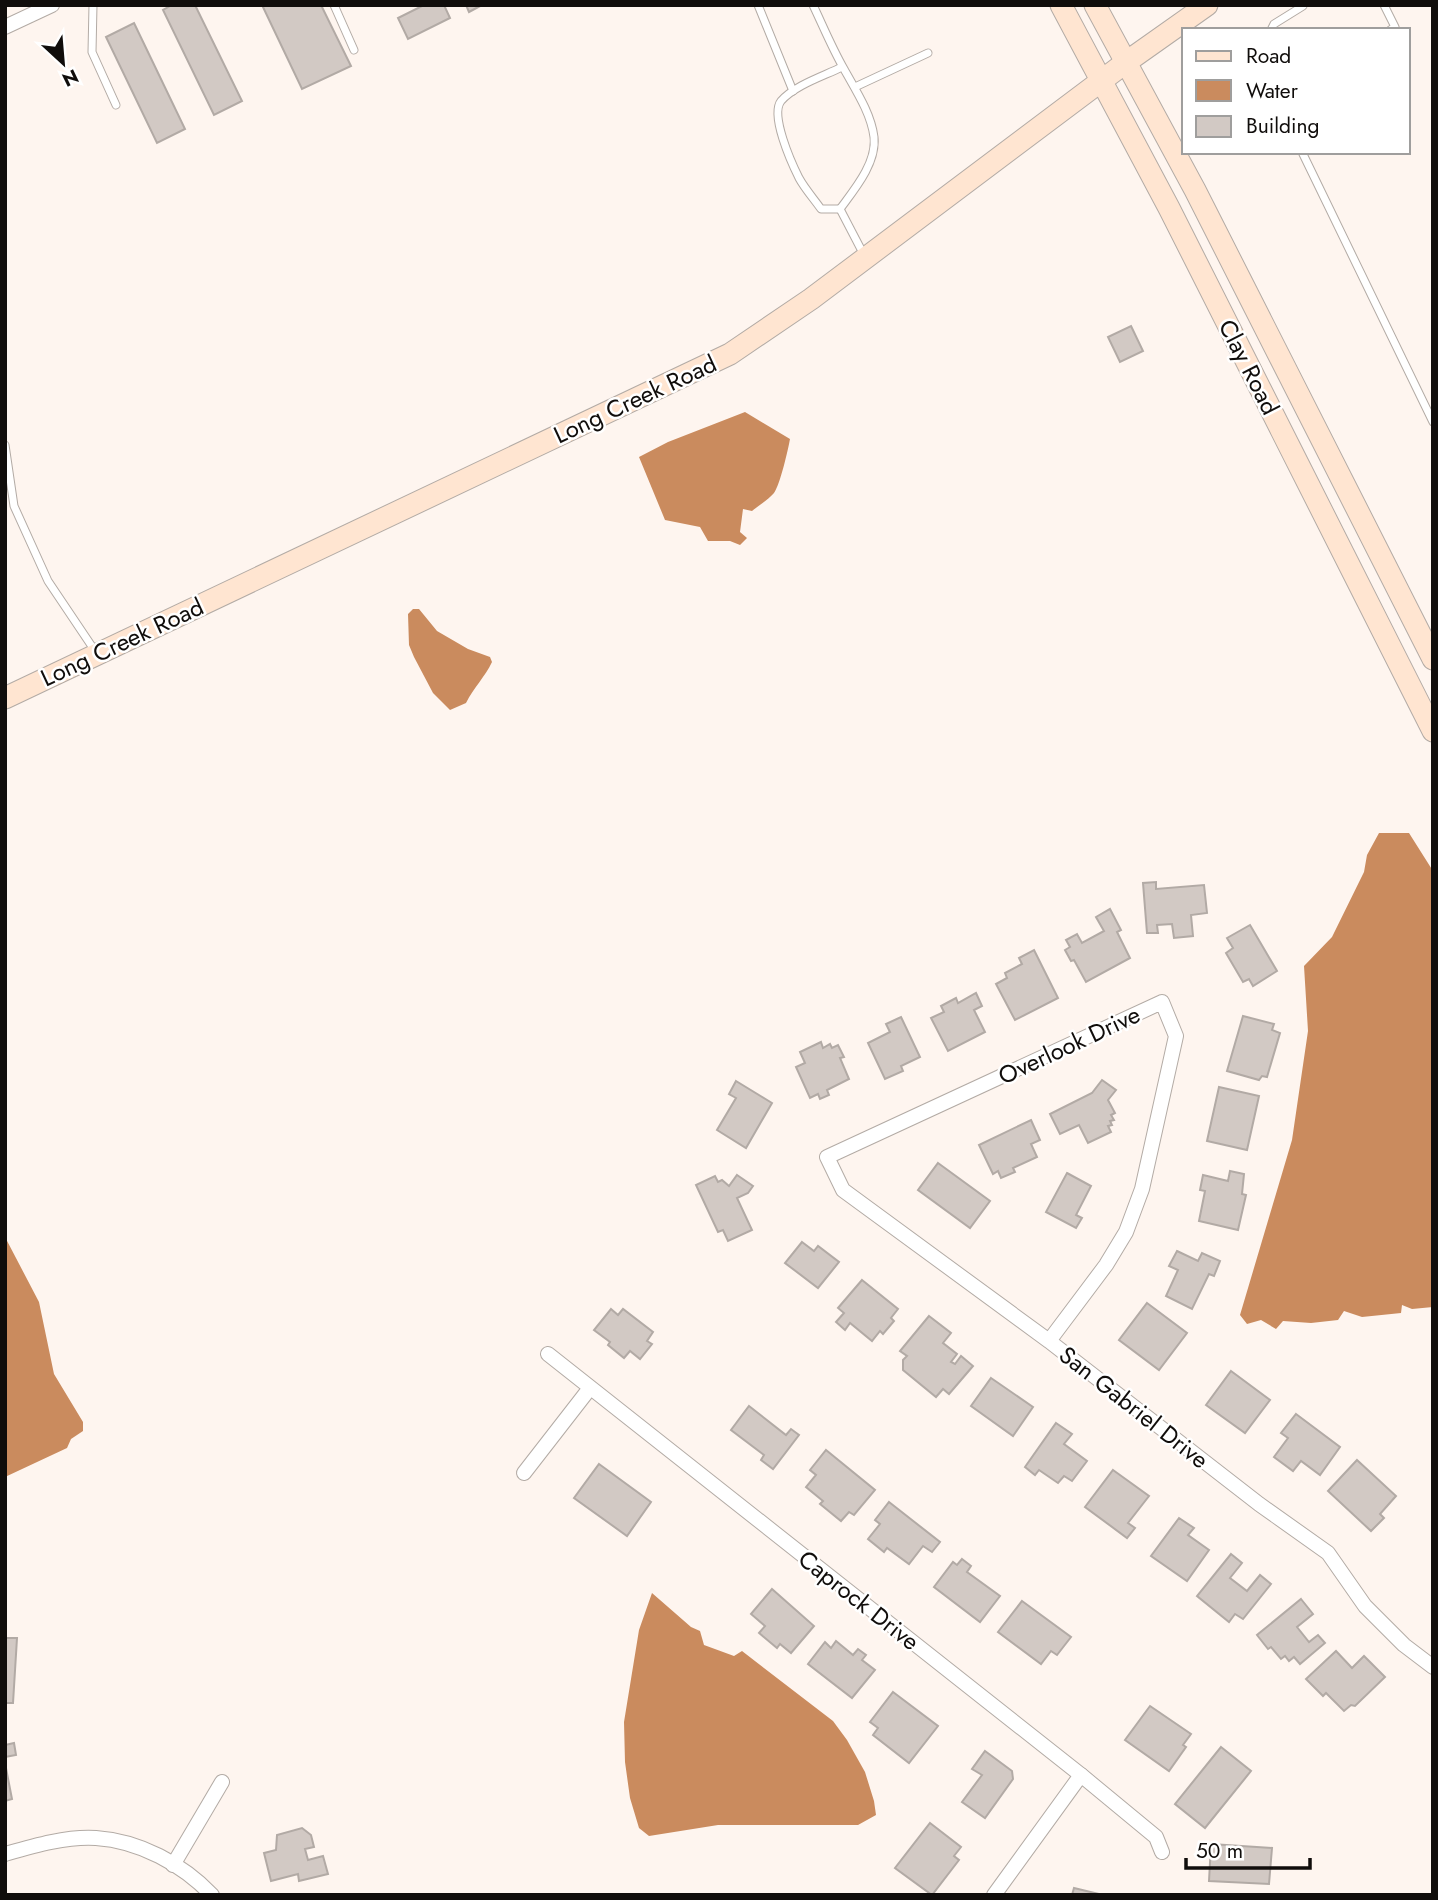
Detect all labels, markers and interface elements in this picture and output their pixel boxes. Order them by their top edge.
north arrow [28,28,98,98]
legend [1182,28,1410,154]
text: Road [1246,41,1291,71]
text: N [58,62,83,93]
text: Water [1246,76,1299,106]
text: Building [1246,111,1319,141]
street label: Clay Road [1210,313,1288,421]
street label: Long Creek Road [548,346,722,452]
street label: Long Creek Road [35,589,209,695]
street label: Overlook Drive [992,997,1146,1093]
street label: San Gabriel Drive [1052,1337,1216,1477]
street label: Caprock Drive [791,1542,927,1658]
scale bar [1186,1826,1310,1870]
text: 50 m [1196,1836,1243,1866]

